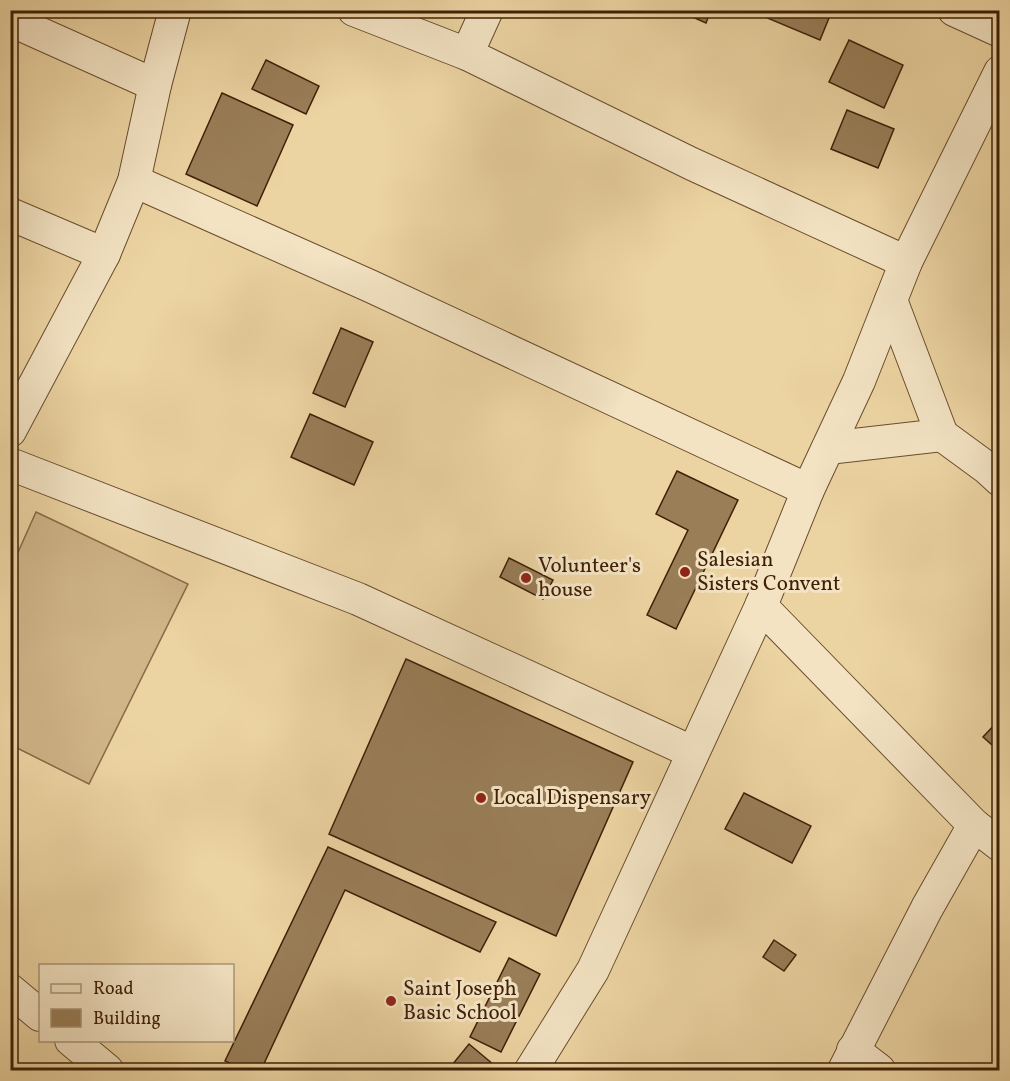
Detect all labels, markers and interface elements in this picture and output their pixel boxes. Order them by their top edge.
place label: Salesian Sisters Convent [697,546,840,599]
place label: Volunteer's house [538,552,641,605]
marker: Salesian Sisters Convent [678,565,692,579]
marker: Volunteer's house [519,571,533,585]
place label: Local Dispensary [493,784,652,813]
marker: Local Dispensary [474,791,488,805]
legend [39,964,234,1042]
place label: Saint Joseph Basic School [403,975,517,1028]
text: Road [93,977,134,1002]
marker: Saint Joseph Basic School [384,994,398,1008]
text: Building [93,1007,161,1032]

